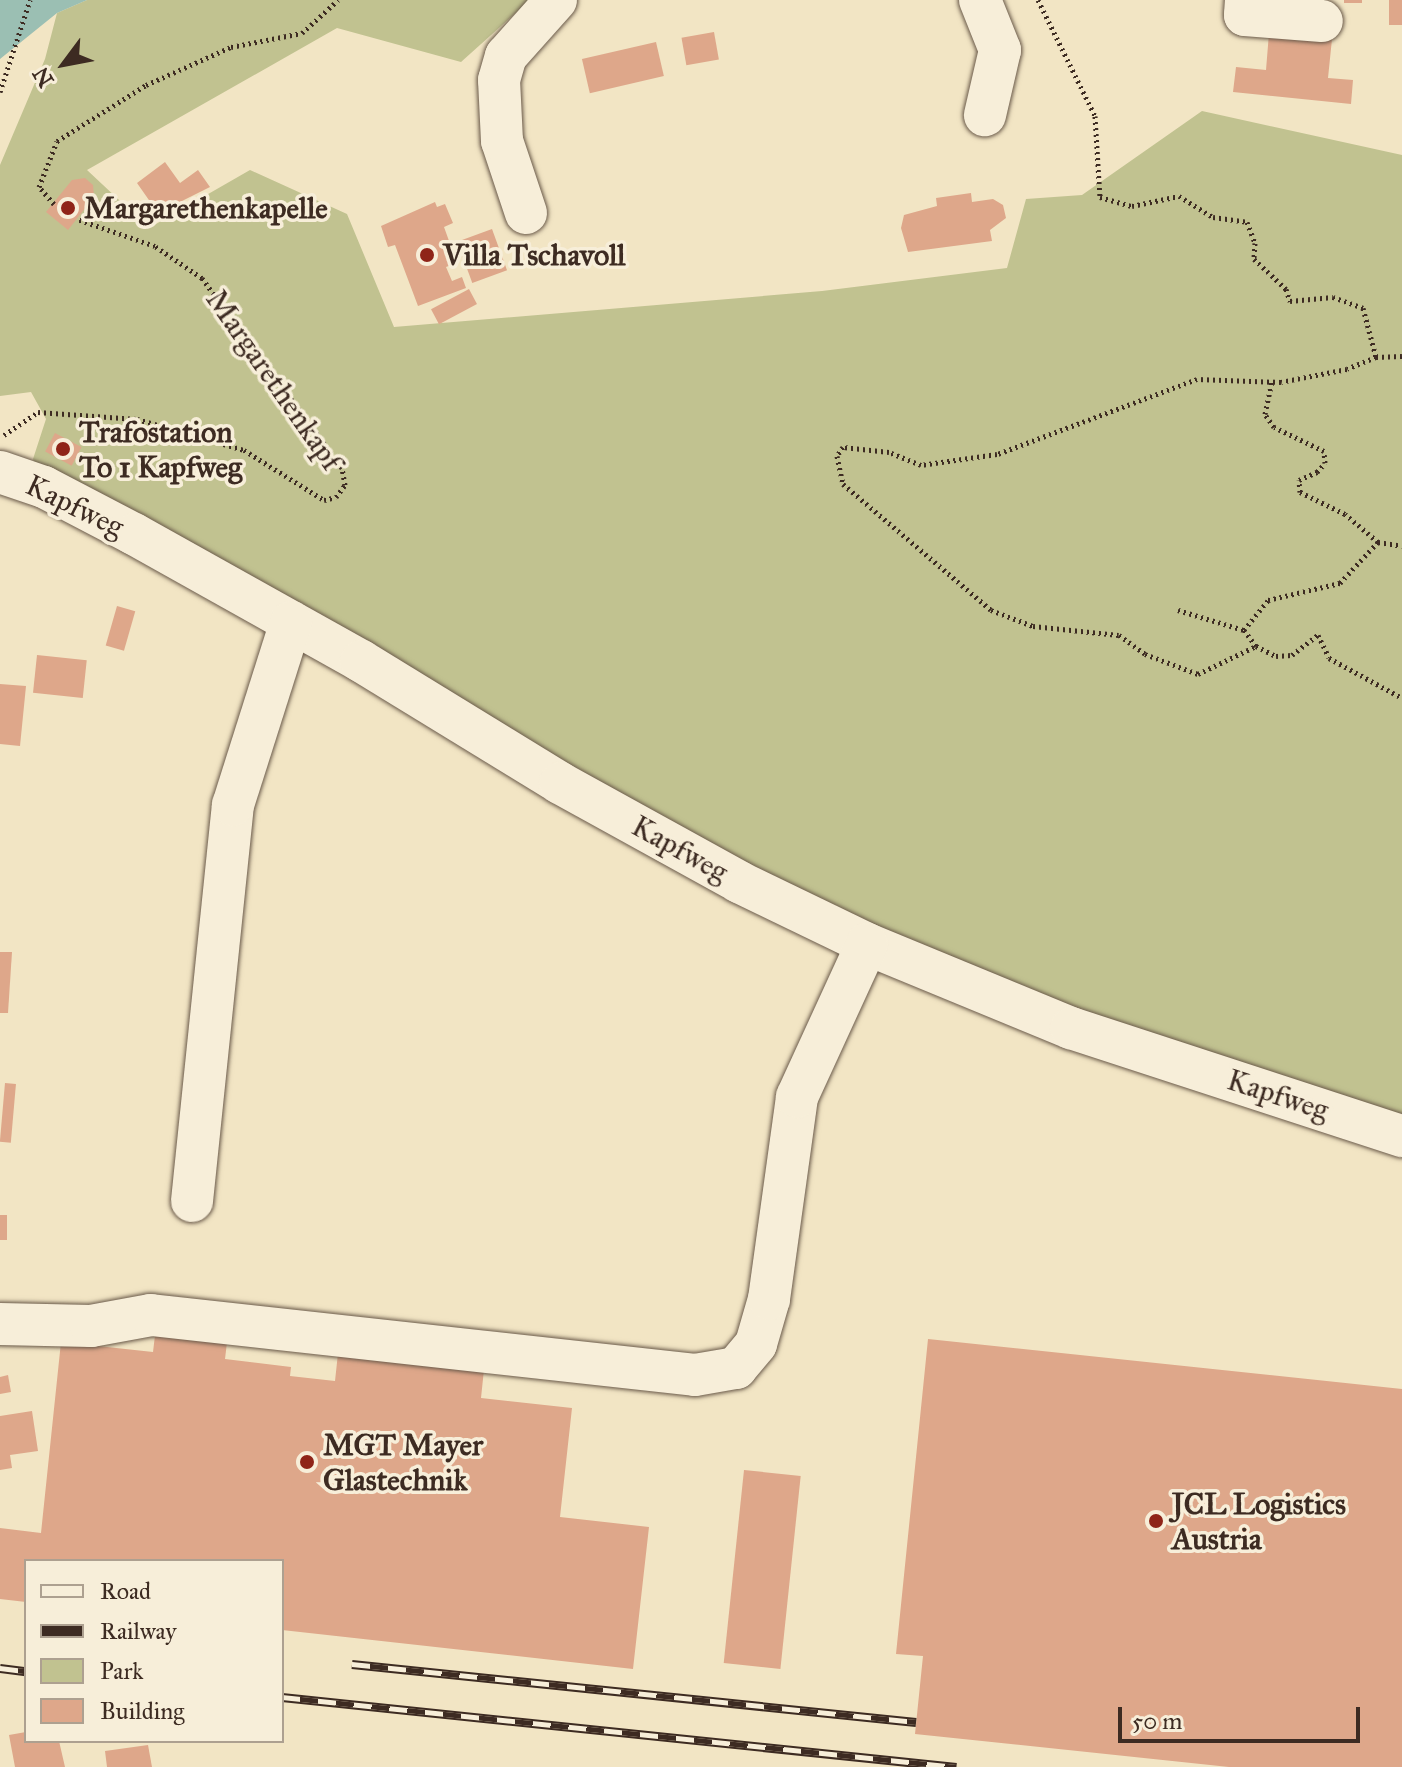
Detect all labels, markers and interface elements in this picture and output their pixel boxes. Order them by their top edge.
north arrow [24,24,104,104]
text: N [27,62,60,92]
place label: Margarethenkapelle [84,190,328,226]
marker: Margarethenkapelle [59,199,77,217]
place label: Villa Tschavoll [443,237,625,273]
marker: Villa Tschavoll [418,246,436,264]
street label: Margarethenkapf [198,283,350,477]
place label: Trafostation To 1 Kapfweg [79,414,242,484]
marker: Trafostation To 1 Kapfweg [54,440,72,458]
street label: Kapfweg [20,467,130,545]
street label: Kapfweg [625,808,735,890]
street label: Kapfweg [1223,1062,1333,1128]
place label: MGT Mayer Glastechnik [323,1427,483,1498]
marker: MGT Mayer Glastechnik [298,1453,316,1471]
place label: JCL Logistics Austria [1172,1486,1346,1556]
marker: JCL Logistics Austria [1147,1512,1165,1530]
legend [24,1559,284,1743]
text: Road [100,1576,151,1606]
text: Railway [100,1616,177,1646]
text: Park [100,1656,143,1686]
scale bar [1122,1691,1364,1741]
text: Building [100,1696,185,1726]
text: 50 m [1132,1706,1182,1736]

